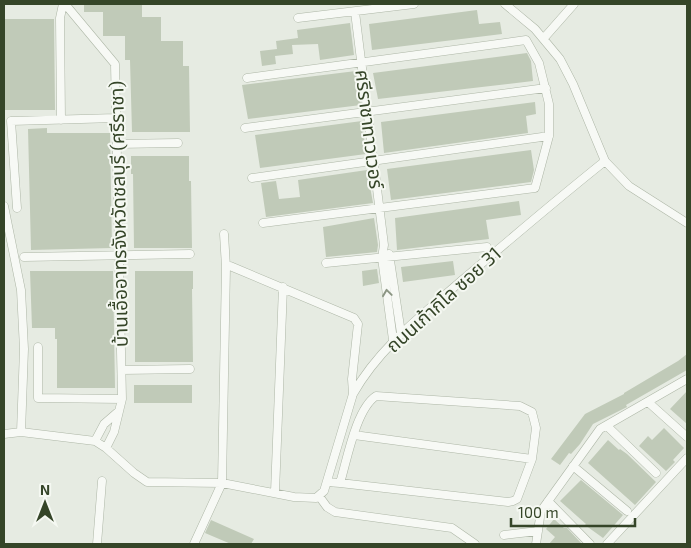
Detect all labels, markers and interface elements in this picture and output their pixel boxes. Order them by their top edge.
street label: ศรีราชาทาวเวอร์ [351,68,389,191]
street label: บ้านเอื้ออาทรจังหวัดชลบุรี (ศรีราชา) [103,81,133,347]
street label: ถนนเก้ากิโล ซอย 31 [381,241,505,357]
one-way arrow [382,288,393,296]
north arrow [20,478,70,528]
text: N [40,481,50,498]
scale bar [511,496,635,528]
text: 100 m [518,503,559,521]

